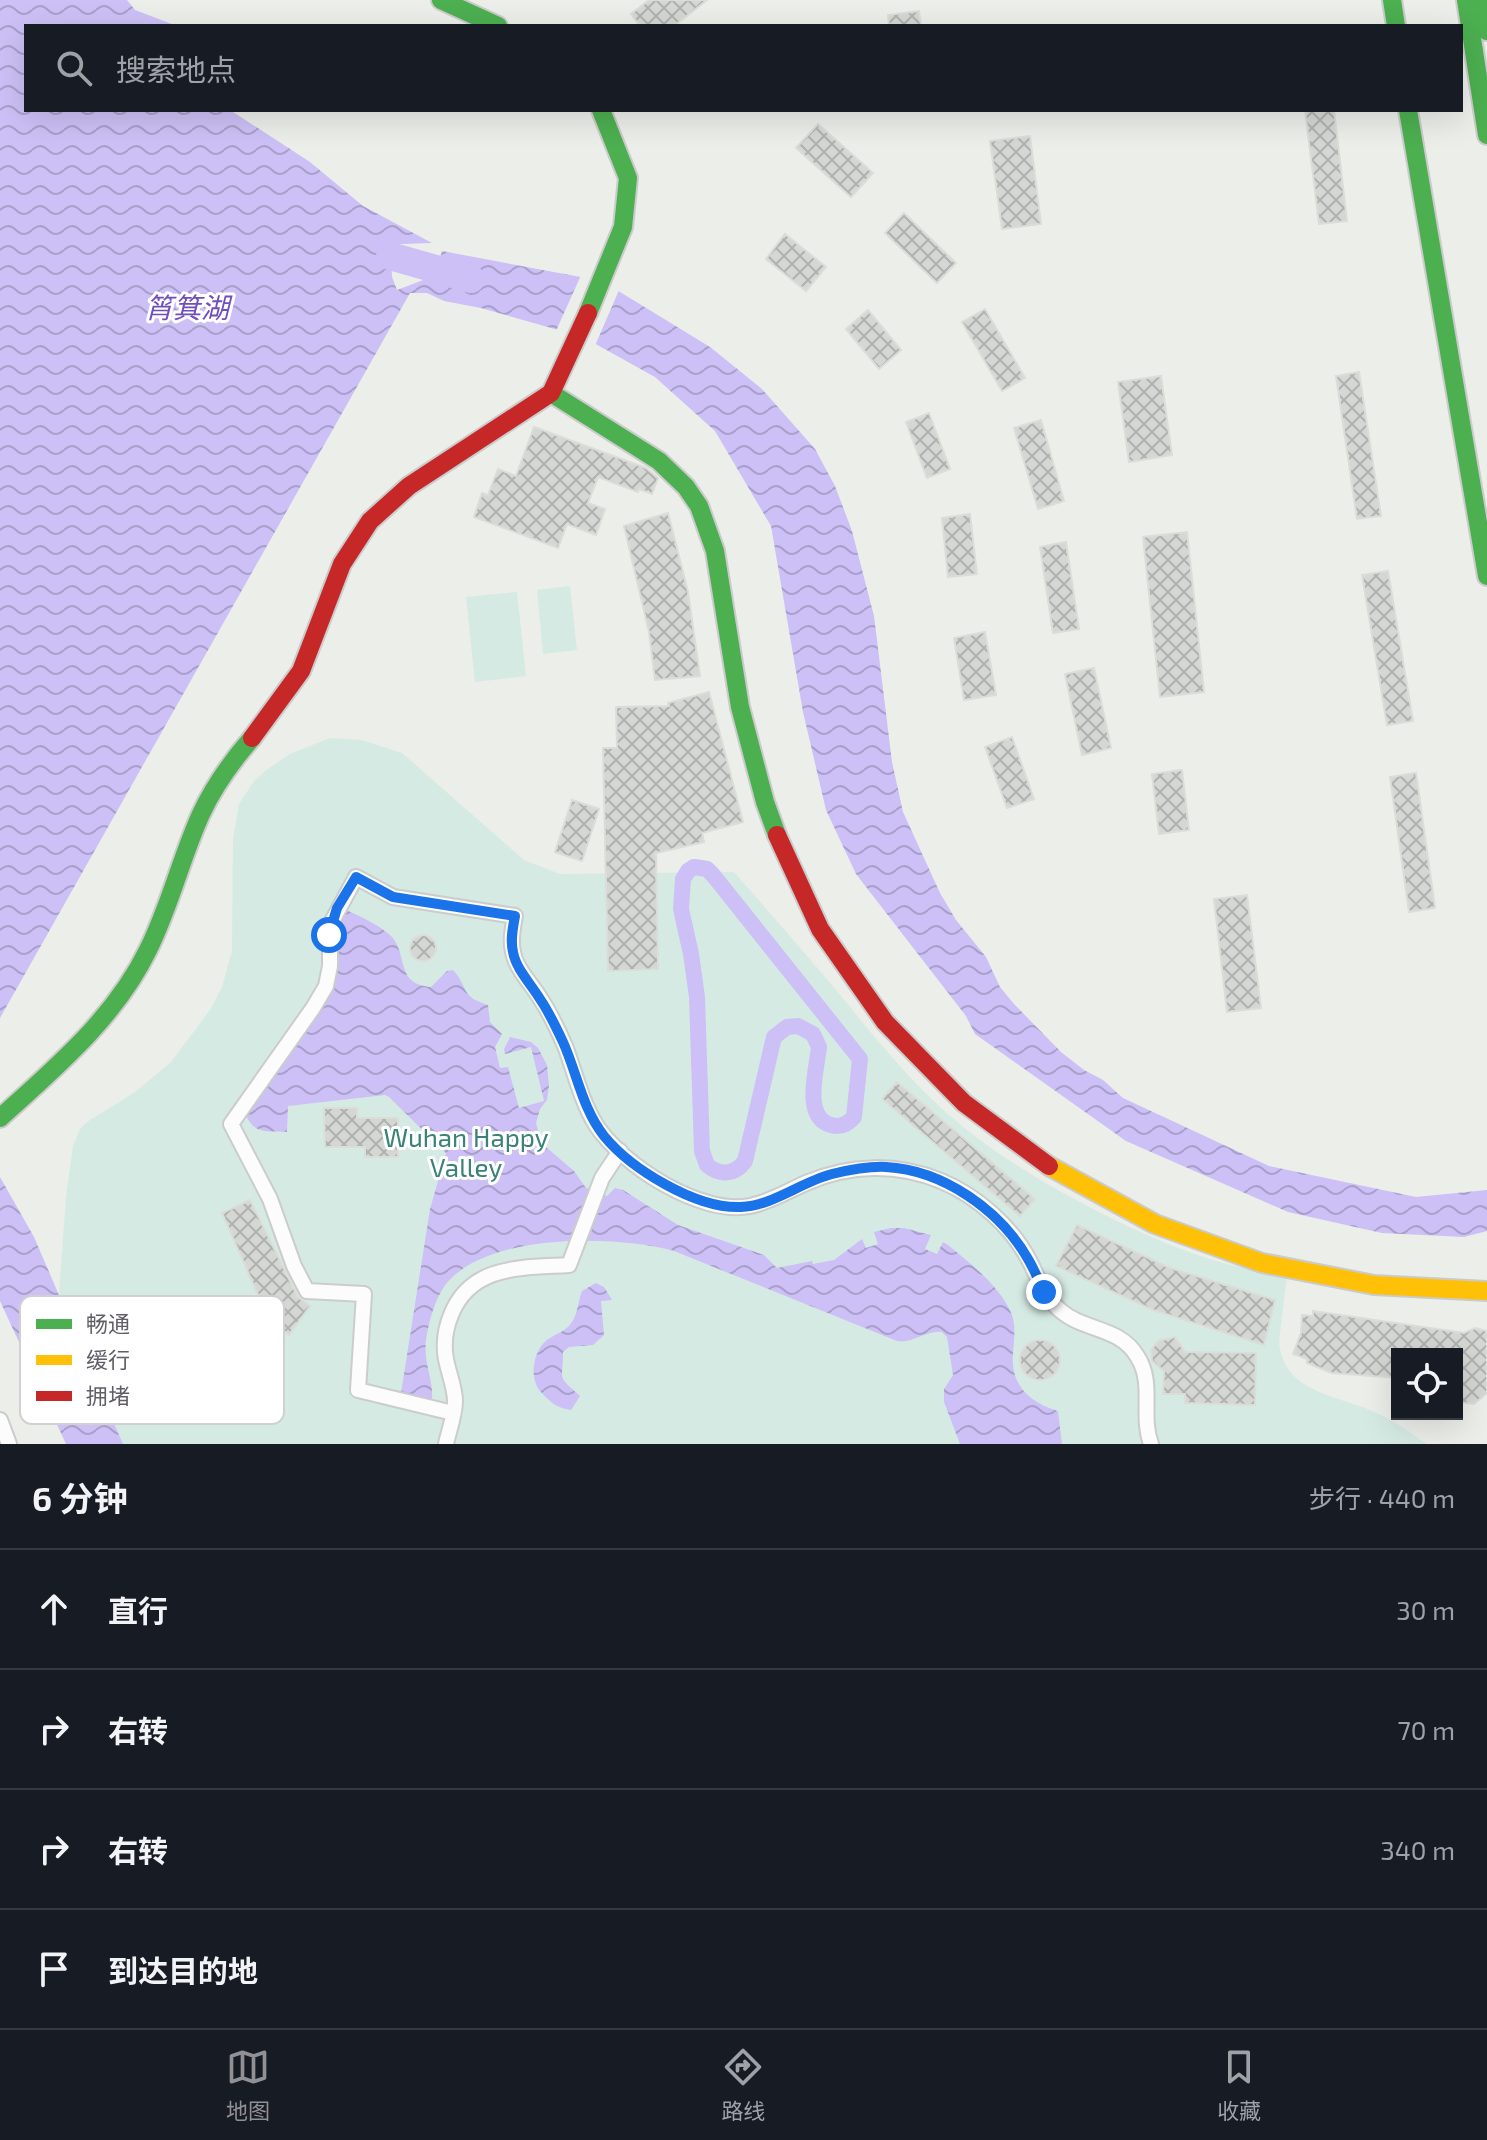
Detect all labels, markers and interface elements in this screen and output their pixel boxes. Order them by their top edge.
search box [24,24,1463,112]
icon: search [52,46,96,90]
text: 搜索地点 [116,51,236,87]
water label: 筲箕湖 [145,290,233,324]
route start [311,917,347,953]
park label: Wuhan Happy Valley [384,1121,549,1182]
route end [1026,1274,1062,1310]
legend [20,1296,284,1424]
text: 畅通 [86,1310,130,1336]
text: 缓行 [86,1346,130,1372]
map controls [1391,1348,1463,1420]
button: locate [1391,1348,1463,1420]
text: 拥堵 [86,1382,130,1408]
text: 6 分钟 [32,1477,127,1518]
text: 步行 · 440 m [1309,1482,1455,1513]
icon: ahead [32,1587,76,1631]
text: 直行 [108,1592,168,1628]
text: 30 m [1396,1594,1455,1625]
icon: right [32,1707,76,1751]
text: 右转 [108,1712,168,1748]
text: 70 m [1397,1714,1455,1745]
icon: right [32,1827,76,1871]
text: 右转 [108,1832,168,1868]
text: 340 m [1380,1834,1455,1865]
icon: arrive [32,1947,76,1991]
text: 到达目的地 [108,1952,258,1988]
tab: 地图 [226,2045,270,2125]
tab: 路线 [721,2045,765,2125]
tab: 收藏 [1217,2045,1261,2125]

